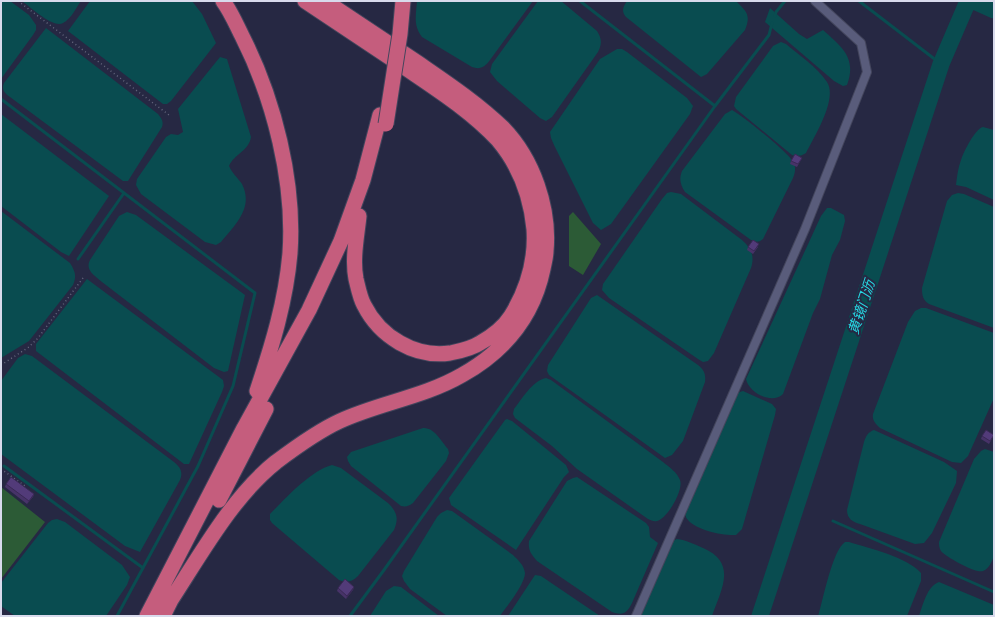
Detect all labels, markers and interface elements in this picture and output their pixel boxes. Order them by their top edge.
water label: 黄镜门沥 [844,275,879,336]

